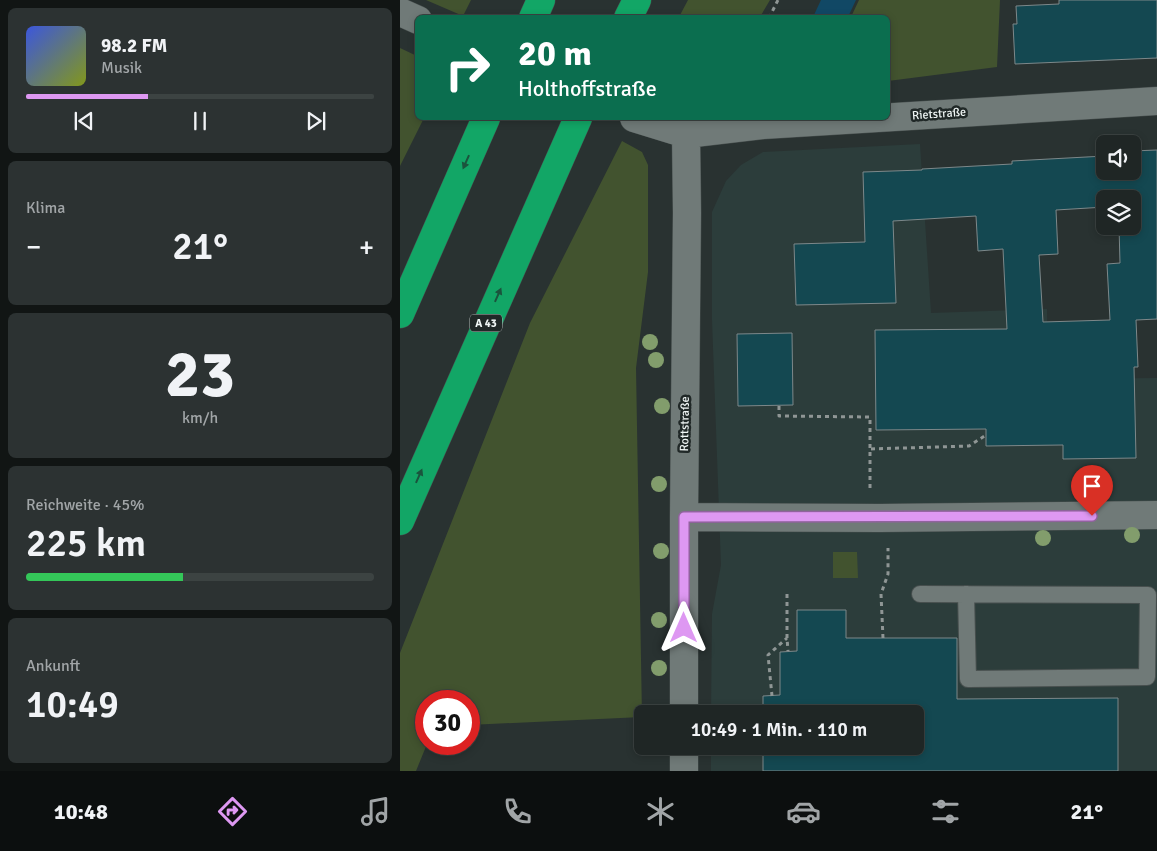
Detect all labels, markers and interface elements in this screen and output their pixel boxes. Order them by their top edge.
text: 20 m [518,32,592,75]
text: 98.2 FM [101,34,167,58]
icon: right [435,35,500,100]
text: Musik [101,58,142,78]
text: Holthoffstraße [518,75,657,102]
street label: Rietstraße [912,105,966,123]
icon: previous [70,107,98,135]
icon: pause [186,107,214,135]
icon: next [302,107,330,135]
map controls [1096,135,1141,235]
button: sound [1096,135,1141,180]
one-way arrow [462,155,470,169]
button: layers [1096,190,1141,235]
text: Klima [26,198,65,218]
text: 21° [172,223,228,270]
text: − [26,230,41,264]
text: + [359,230,374,264]
one-way arrow [495,288,503,302]
road number: A 43 [470,314,502,332]
text: 23 [165,335,235,415]
street label: Rottstraße [677,396,693,452]
text: km/h [182,408,218,428]
pin [1071,465,1113,516]
one-way arrow [416,469,424,483]
icon: arrive [1078,472,1106,500]
text: Reichweite · 45% [26,495,145,515]
text: 225 km [26,520,146,567]
position arrow [657,601,709,653]
text: Ankunft [26,656,80,676]
text: 10:49 [26,681,119,728]
speed limit sign: 30 [415,690,480,755]
text: 10:49 · 1 Min. · 110 m [691,718,867,742]
icon: directions [215,794,250,829]
icon: music [358,794,393,829]
icon: phone [500,794,535,829]
icon: climate [643,794,678,829]
icon: car [786,794,821,829]
icon: filters [928,794,963,829]
text: 10:48 [54,798,108,825]
text: 21° [1071,798,1103,825]

